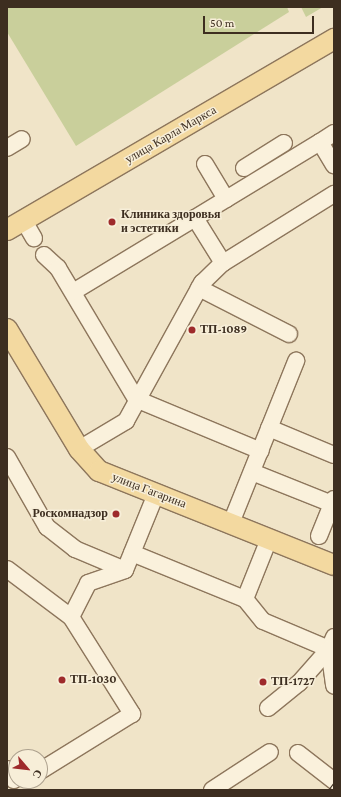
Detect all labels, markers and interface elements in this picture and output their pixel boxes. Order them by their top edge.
scale bar [205,8,316,34]
text: 50 m [210,16,234,30]
street label: улица Карла Маркса [123,103,219,167]
place label: Клиника здоровья и эстетики [121,208,221,236]
marker: Клиника здоровья и эстетики [106,216,118,228]
place label: ТП-1089 [200,323,247,337]
marker: ТП-1089 [187,325,197,335]
street label: улица Гагарина [110,470,188,512]
place label: Роскомнадзор [32,507,108,521]
marker: Роскомнадзор [111,509,121,519]
place label: ТП-1030 [70,673,117,687]
marker: ТП-1030 [57,675,67,685]
place label: ТП-1727 [271,675,315,689]
marker: ТП-1727 [258,677,268,687]
north arrow [8,749,48,789]
text: С [31,768,45,780]

